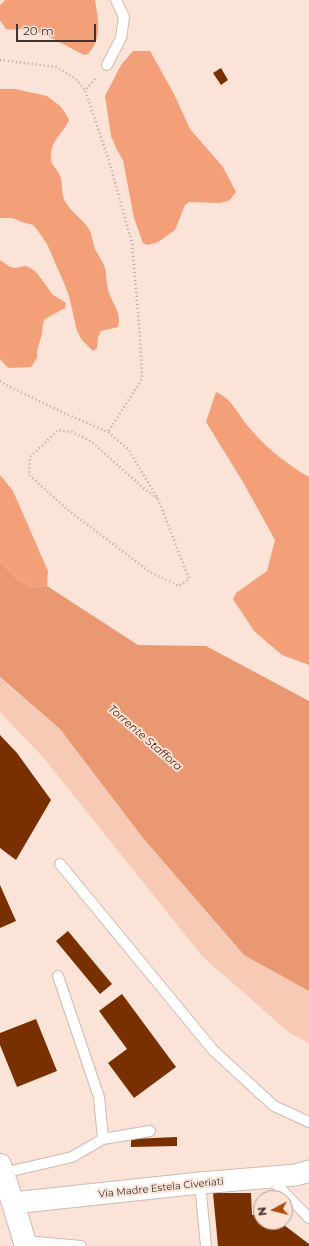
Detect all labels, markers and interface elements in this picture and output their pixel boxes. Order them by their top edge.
scale bar [18,16,98,42]
text: 20 m [23,23,54,38]
water label: Torrente Staffora [105,702,185,774]
street label: Via Madre Estela Civeriati [98,1175,224,1201]
north arrow [253,1190,293,1230]
text: N [255,1206,270,1217]

